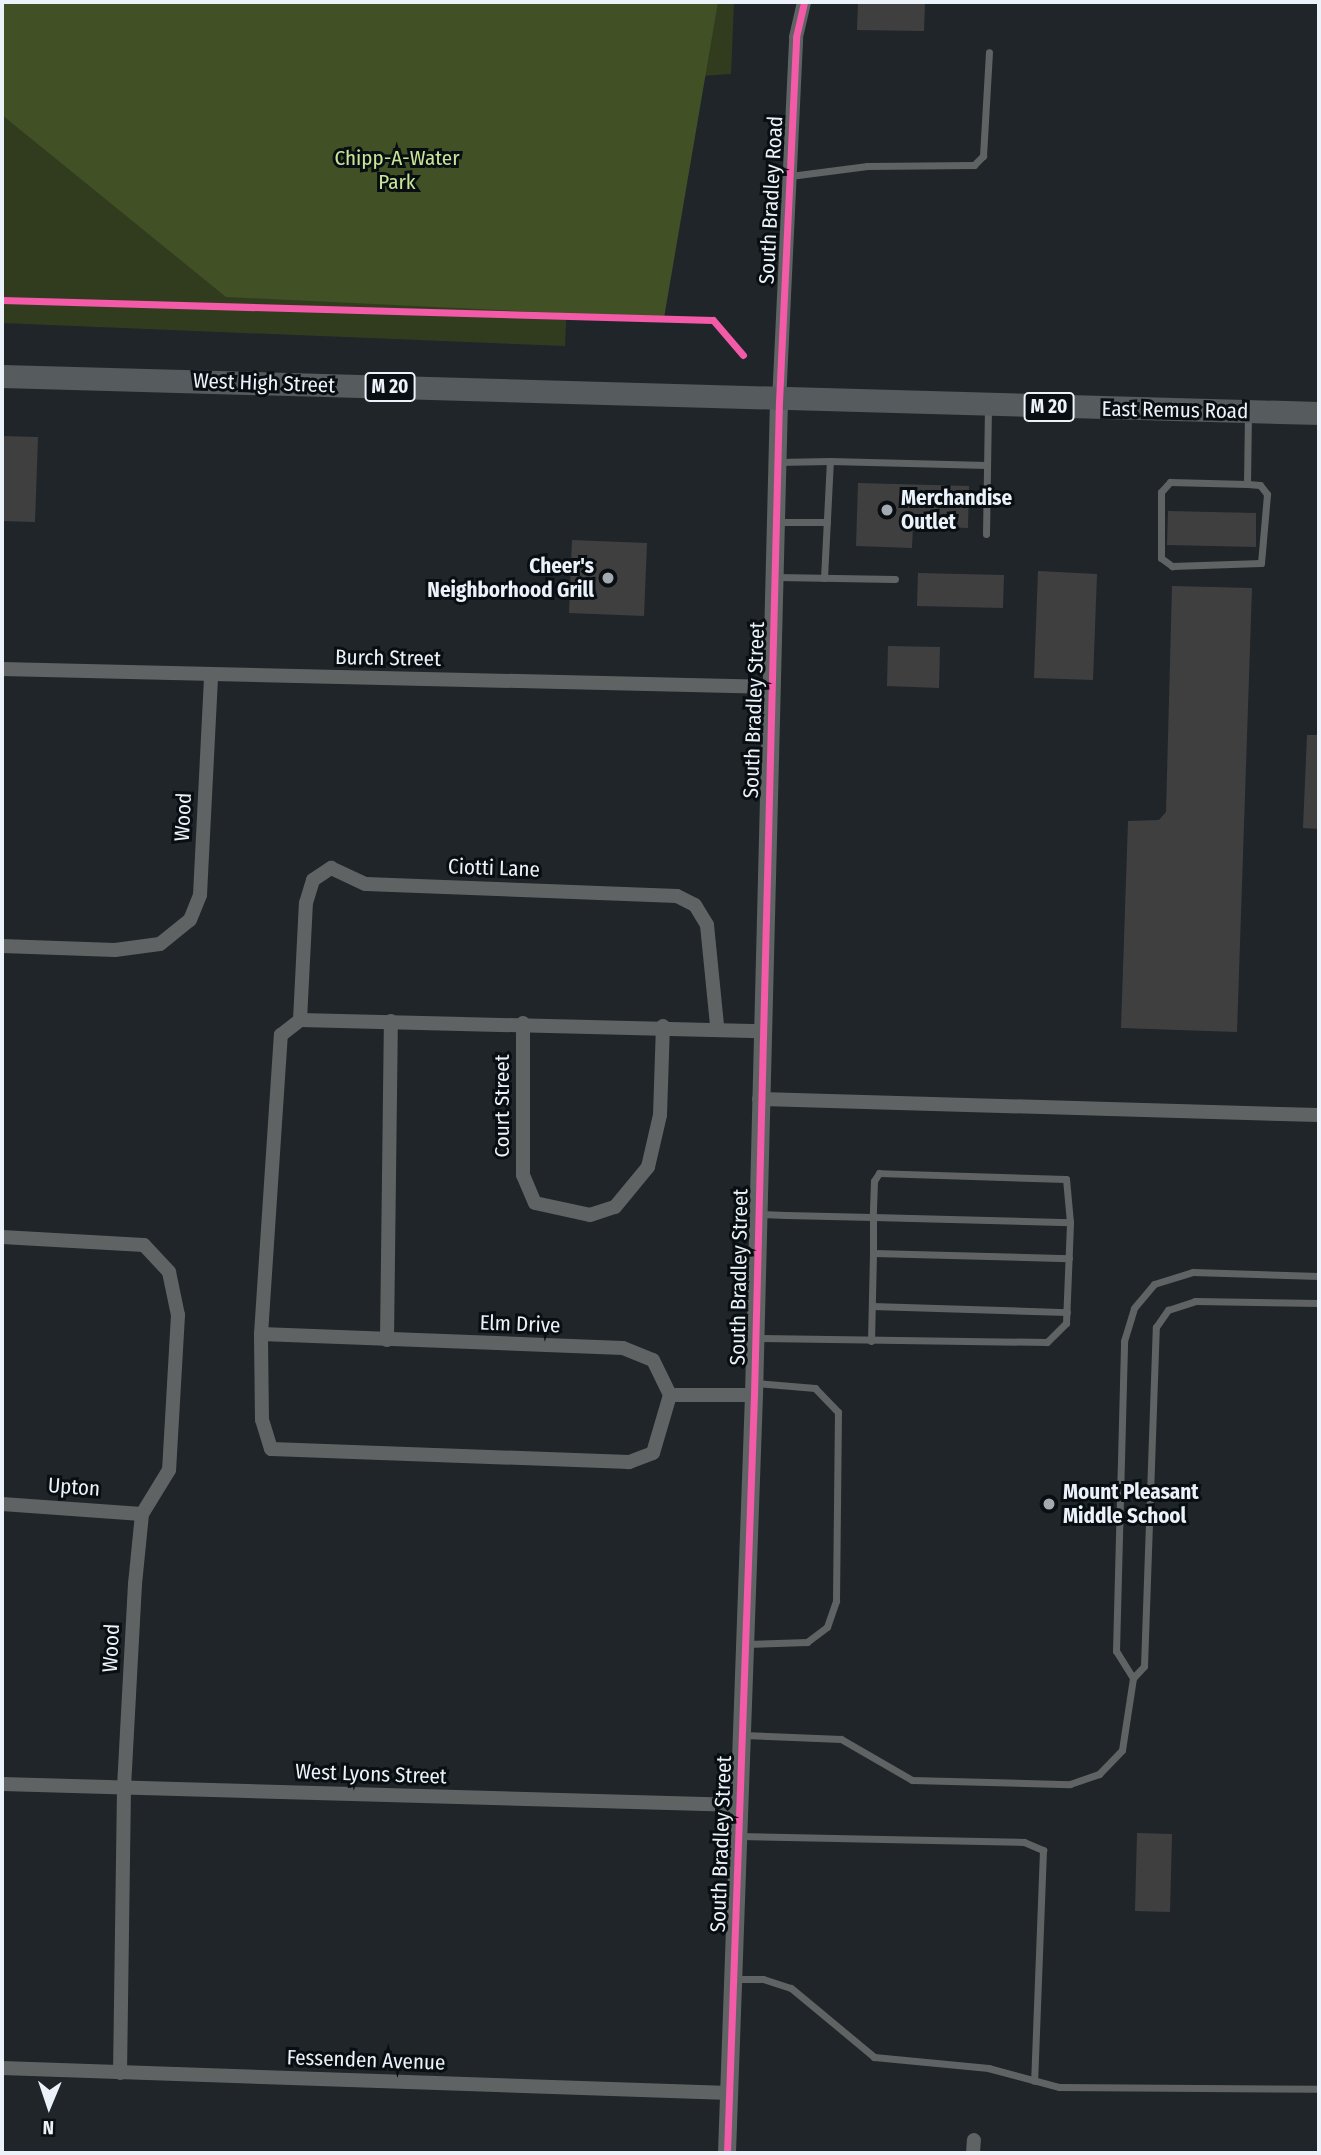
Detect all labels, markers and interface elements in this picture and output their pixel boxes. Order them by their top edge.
street label: South Bradley Road [754,115,788,285]
park label: Chipp-A-Water Park [335,145,459,195]
street label: West High Street [193,368,335,398]
road number: M 20 [364,372,416,402]
road number: M 20 [1023,392,1075,422]
street label: East Remus Road [1102,396,1248,424]
place label: Merchandise Outlet [901,485,1012,535]
marker: Merchandise Outlet [879,502,895,518]
place label: Cheer's Neighborhood Grill [427,553,594,603]
marker: Cheer's Neighborhood Grill [600,570,616,586]
street label: South Bradley Street [738,621,770,799]
street label: Burch Street [335,644,441,672]
street label: Wood [169,792,197,842]
street label: Ciotti Lane [448,854,540,882]
street label: Court Street [489,1054,515,1158]
street label: South Bradley Street [725,1188,753,1366]
street label: Elm Drive [479,1310,561,1338]
street label: Upton [47,1473,101,1501]
place label: Mount Pleasant Middle School [1063,1479,1199,1529]
marker: Mount Pleasant Middle School [1041,1496,1057,1512]
street label: Wood [97,1623,125,1673]
street label: South Bradley Street [705,1755,737,1933]
street label: West Lyons Street [295,1759,447,1789]
street label: Fessenden Avenue [286,2045,446,2075]
north arrow [14,2071,84,2141]
text: N [42,2116,54,2139]

